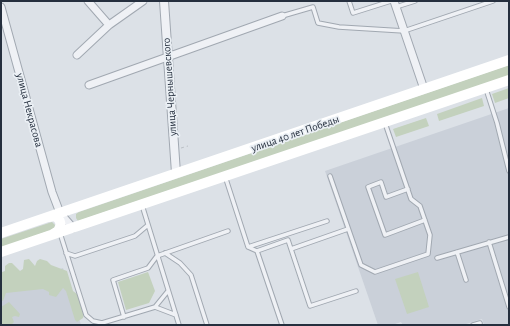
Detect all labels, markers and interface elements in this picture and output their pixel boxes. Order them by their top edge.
street label: улица Чернышевского [161,37,178,137]
street label: улица Некрасова [14,71,45,148]
street label: улица 40 лет Победы [249,113,340,154]

